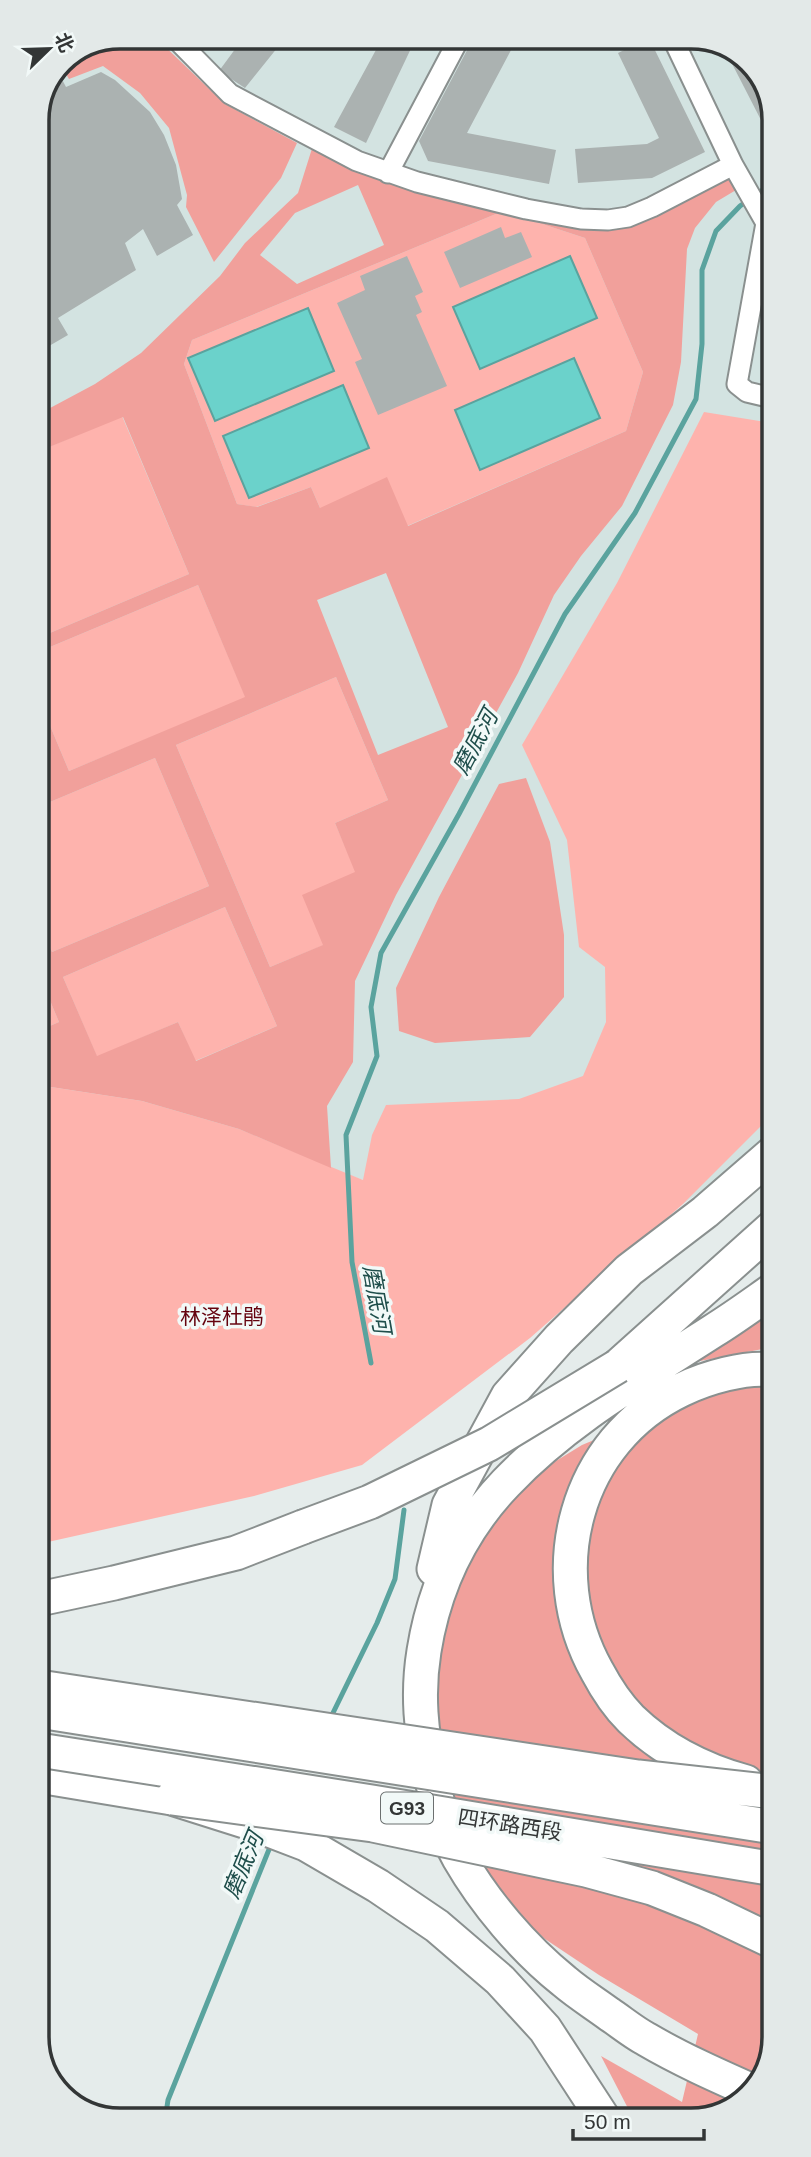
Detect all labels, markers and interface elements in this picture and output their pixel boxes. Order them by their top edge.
north arrow [14,14,84,84]
text: 北 [51,30,78,55]
water label: 磨底河 [447,702,505,779]
water label: 磨底河 [358,1263,396,1339]
park label: 林泽杜鹃 [180,1305,264,1328]
road number: G93 [381,1792,433,1824]
street label: 四环路西段 [456,1805,564,1844]
water label: 磨底河 [218,1824,270,1902]
scale bar [573,2098,704,2142]
text: 50 m [584,2110,631,2133]

